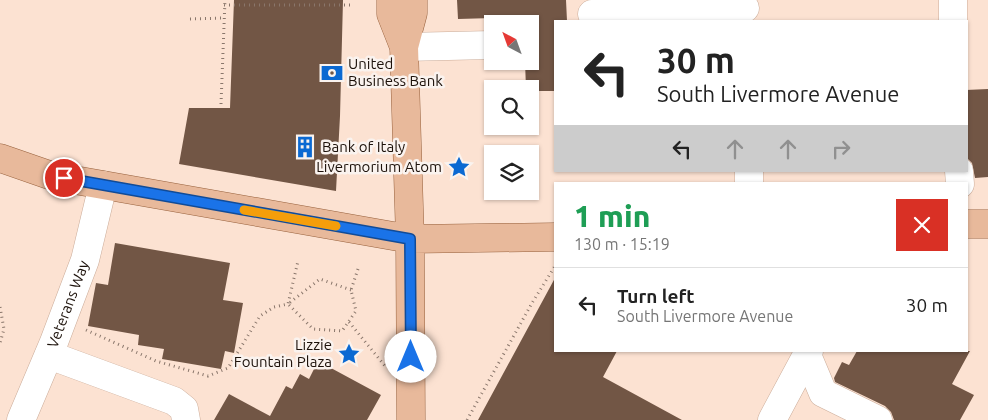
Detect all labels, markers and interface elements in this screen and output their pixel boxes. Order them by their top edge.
north arrow [484,15,539,70]
map controls [484,15,539,200]
icon: left [574,40,639,105]
text: 30 m [657,40,735,80]
place label: United Business Bank [348,55,443,89]
bank icon: United Business Bank [319,60,345,86]
button: search [484,80,539,135]
text: South Livermore Avenue [657,81,899,106]
building icon: Bank of Italy [292,134,318,160]
icon: left [668,135,696,163]
icon: ahead [721,135,749,163]
icon: ahead [774,135,802,163]
icon: right [827,135,855,163]
place label: Bank of Italy [322,138,405,155]
button: layers [484,145,539,200]
place icon: Livermorium Atom [446,154,472,180]
pin [43,157,85,199]
place label: Livermorium Atom [316,158,442,175]
icon: arrive [50,164,78,192]
text: 1 min [574,199,650,233]
button: close [896,199,948,251]
text: 130 m · 15:19 [574,235,670,253]
street label: Veterans Way [44,258,92,350]
text: Turn left [617,285,695,307]
icon: left [574,291,602,319]
text: 30 m [906,294,948,316]
text: South Livermore Avenue [617,307,793,325]
position arrow [384,330,436,382]
place label: Lizzie Fountain Plaza [234,336,332,370]
place icon: Lizzie Fountain Plaza [336,341,362,367]

